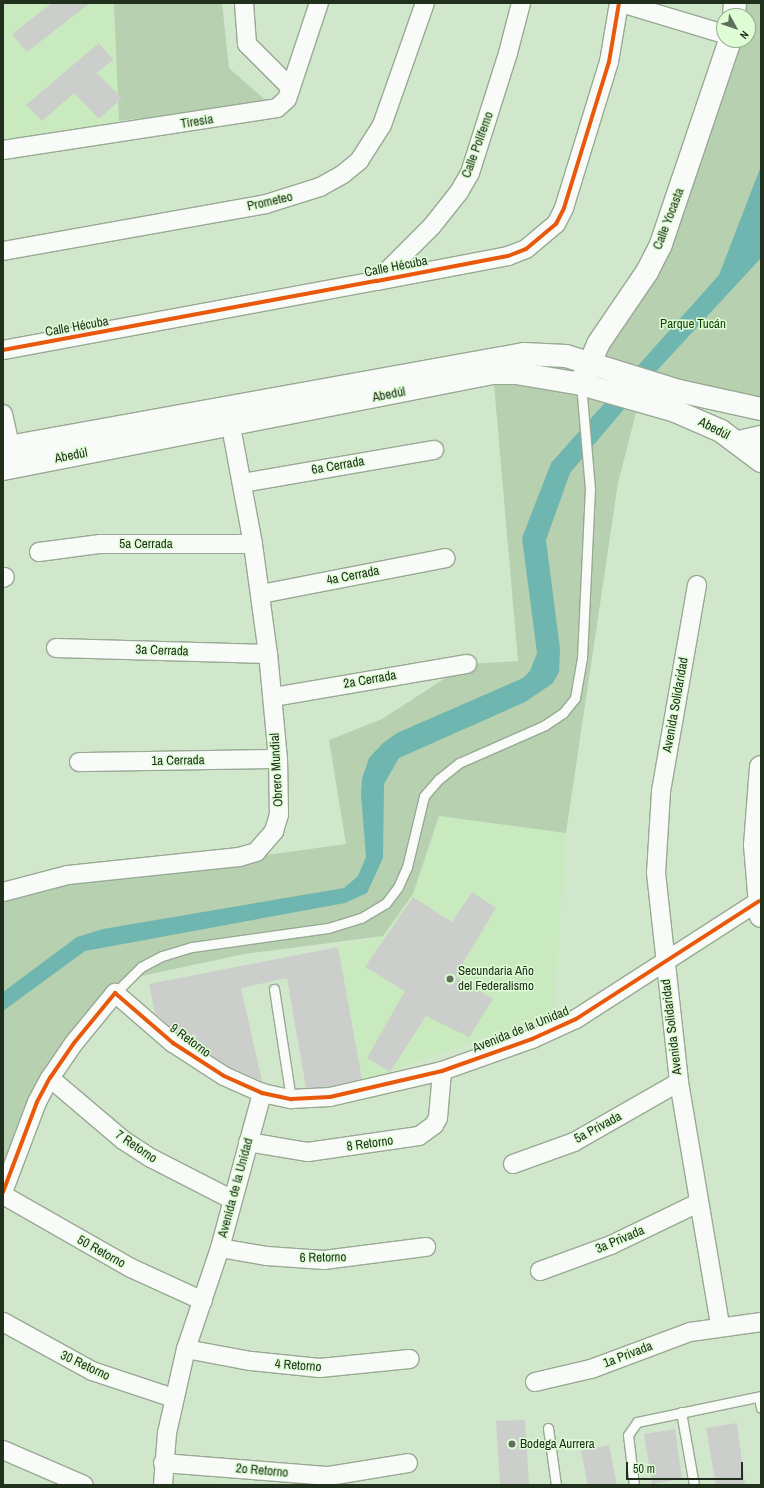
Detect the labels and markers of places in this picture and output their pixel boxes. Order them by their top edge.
place label: Secundaria Año del Federalismo [458,964,534,995]
marker: Secundaria Año del Federalismo [445,974,455,984]
place label: Bodega Aurrera [520,1436,595,1452]
marker: Bodega Aurrera [507,1439,517,1449]

